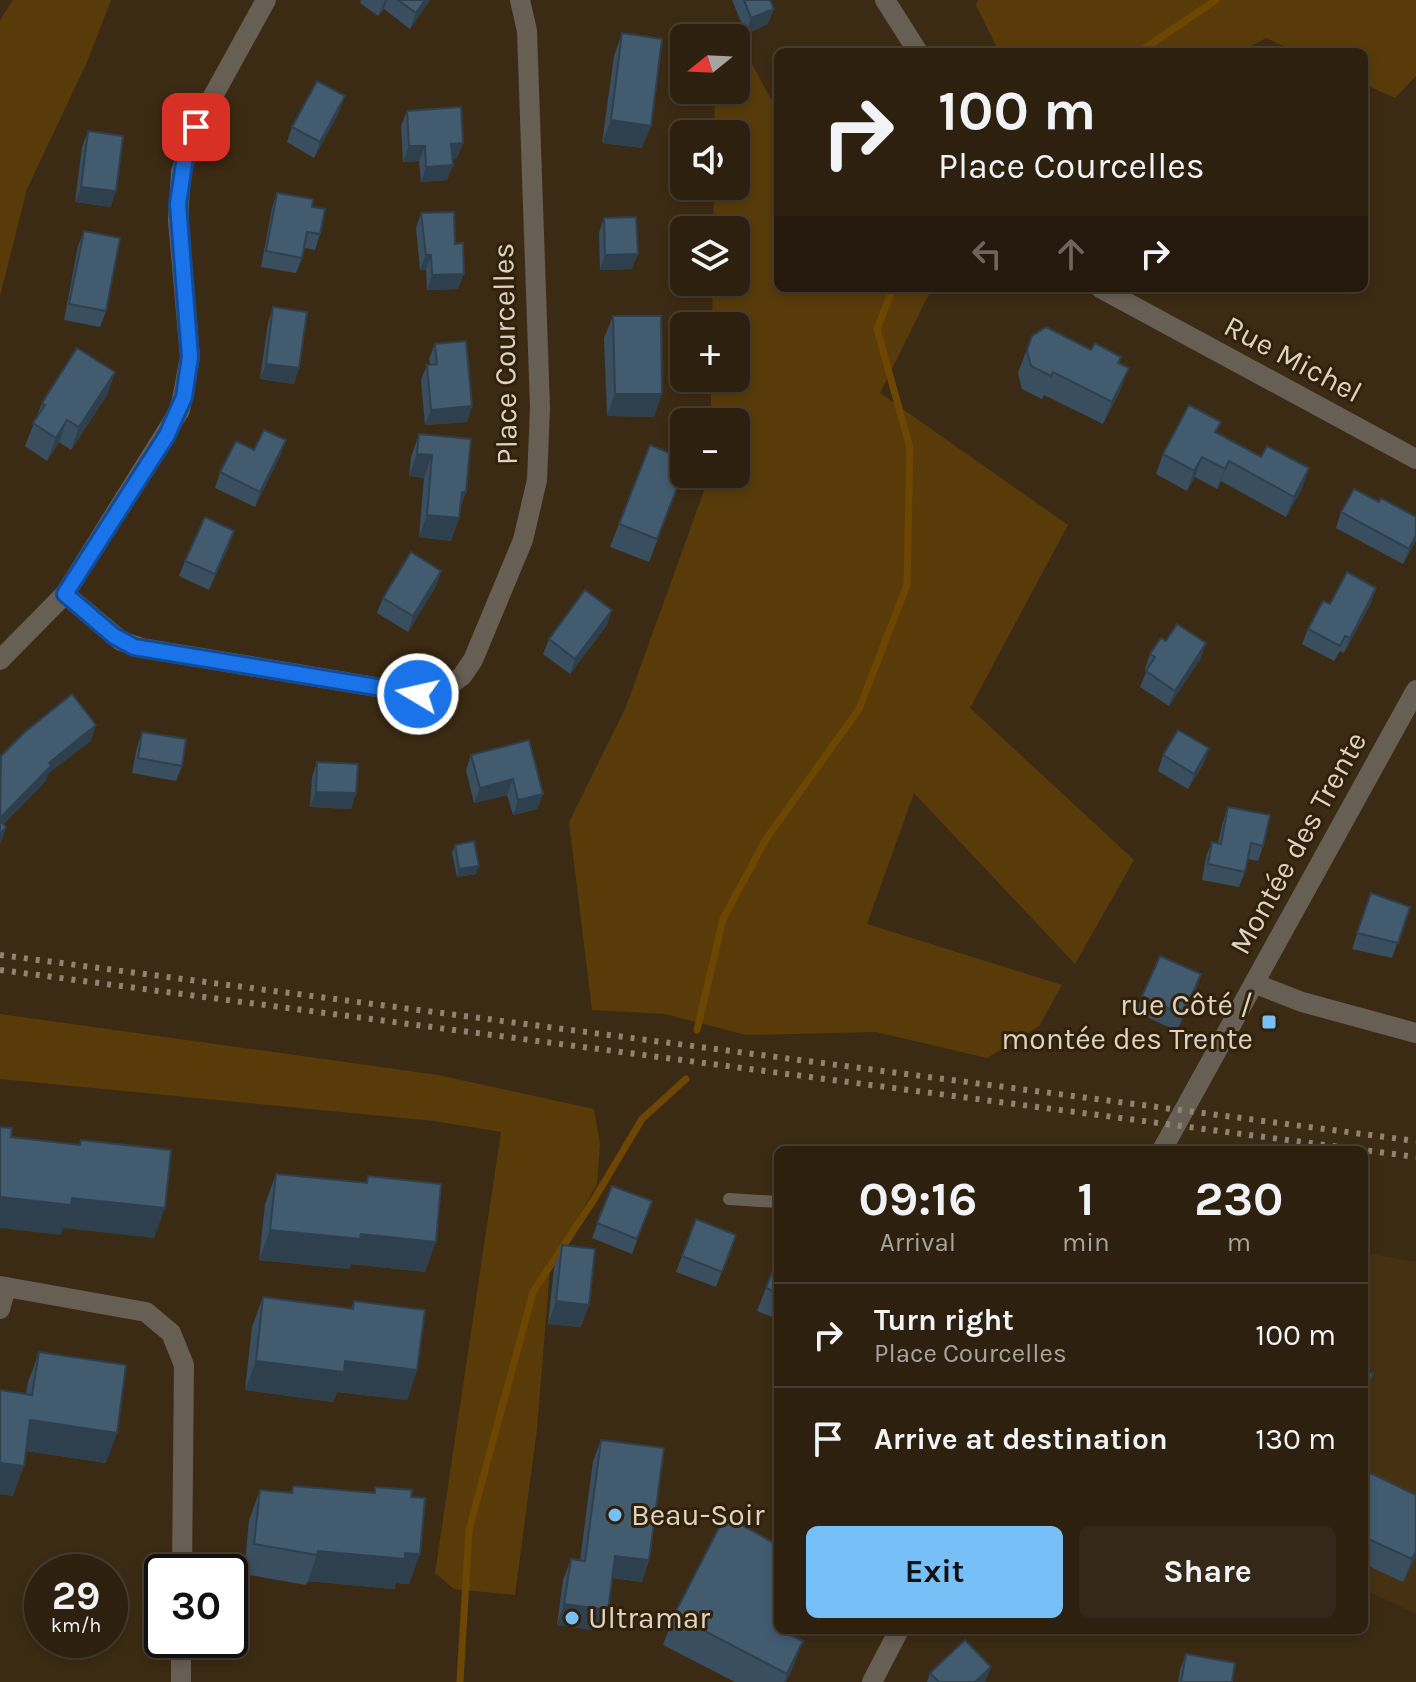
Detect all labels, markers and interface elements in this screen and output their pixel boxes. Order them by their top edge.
north arrow [670,24,750,104]
map controls [670,24,750,488]
text: 100 m [938,78,1096,143]
icon: right [806,80,910,184]
pin [162,93,230,161]
icon: arrive [174,105,218,149]
button: sound [670,120,750,200]
text: Place Courcelles [938,145,1205,187]
button: layers [670,216,750,296]
icon: left [965,232,1009,276]
icon: ahead [1049,232,1093,276]
icon: right [1133,232,1177,276]
street label: Place Courcelles [485,243,525,465]
street label: Rue Michel [1218,308,1368,410]
button: + [670,312,750,392]
button: − [670,408,750,488]
position arrow [376,652,460,736]
street label: Montée des Trente [1222,725,1374,961]
place label: rue Côté / montée des Trente [1001,987,1253,1057]
marker: rue Côté / montée des Trente [1260,1013,1278,1031]
text: 09:16 [859,1171,977,1227]
text: 1 [1077,1171,1094,1227]
text: 230 [1194,1171,1283,1227]
text: Arrival [880,1227,956,1258]
text: min [1062,1227,1110,1258]
text: m [1227,1227,1251,1258]
text: Turn right [874,1302,1014,1338]
icon: right [806,1313,850,1357]
text: 100 m [1255,1317,1336,1353]
text: Place Courcelles [874,1338,1067,1369]
icon: arrive [806,1417,850,1461]
text: Arrive at destination [874,1421,1168,1457]
text: 130 m [1255,1421,1336,1457]
place label: Beau-Soir [631,1497,765,1533]
marker: Beau-Soir [606,1506,624,1524]
button: Exit [806,1526,1063,1618]
button: Share [1079,1526,1336,1618]
speed limit sign: 30 [144,1554,248,1658]
text: 29 [52,1572,100,1619]
place label: Ultramar [588,1600,710,1636]
marker: Ultramar [563,1609,581,1627]
text: km/h [51,1614,101,1637]

